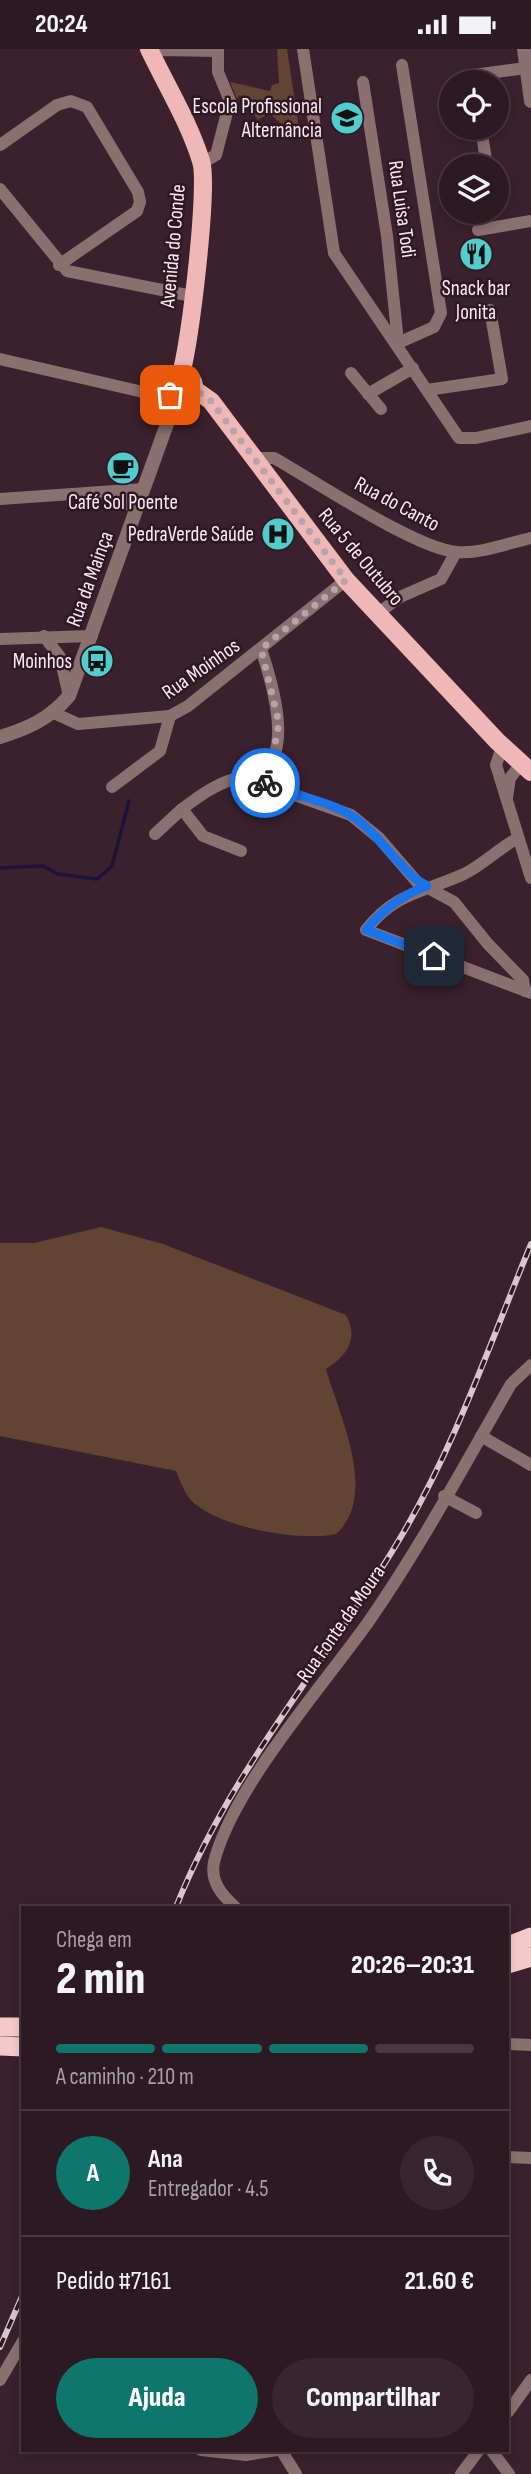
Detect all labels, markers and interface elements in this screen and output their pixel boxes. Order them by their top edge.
text: 20:24 [35,9,88,40]
map controls [439,70,509,224]
button: locate [439,70,509,140]
place label: Escola Profissional Alternância [193,94,322,143]
school or university icon: Escola Profissional Alternância [328,99,366,137]
button: layers [439,154,509,224]
street label: Rua Luisa Todi [383,159,421,259]
street label: Avenida do Conde [155,183,191,310]
restaurant icon: Snack bar Jonita [457,235,495,273]
place label: Snack bar Jonita [442,276,510,325]
pin [140,365,200,425]
icon: bag [151,376,189,414]
cafe icon: Café Sol Poente [104,449,142,487]
street label: Rua do Canto [350,471,444,537]
place label: Café Sol Poente [68,490,178,515]
street label: Rua 5 de Outubro [313,503,409,611]
hospital icon: PedraVerde Saúde [259,515,297,553]
place label: PedraVerde Saúde [128,522,254,547]
street label: Rua da Mainça [61,528,119,630]
street label: Rua Moínhos [157,633,245,705]
bus stop icon: Moinhos [78,642,116,680]
place label: Moinhos [13,649,72,674]
courier [230,748,300,818]
icon: bike [246,764,284,802]
pin [404,926,464,986]
icon: home [415,937,453,975]
street label: Rua Fonte da Moura [291,1561,391,1687]
text: Chega em [56,1926,132,1954]
text: 20:26–20:31 [351,1950,474,1981]
text: 2 min [56,1952,145,2007]
text: A caminho · 210 m [56,2063,194,2091]
button: phone [400,2136,474,2210]
text: Ana [148,2144,183,2175]
text: A [87,2158,99,2189]
text: Entregador · 4.5 [148,2175,268,2203]
text: Pedido #7161 [56,2266,171,2297]
text: 21.60 € [404,2266,474,2297]
button: Ajuda [56,2358,258,2438]
button: Compartilhar [272,2358,474,2438]

